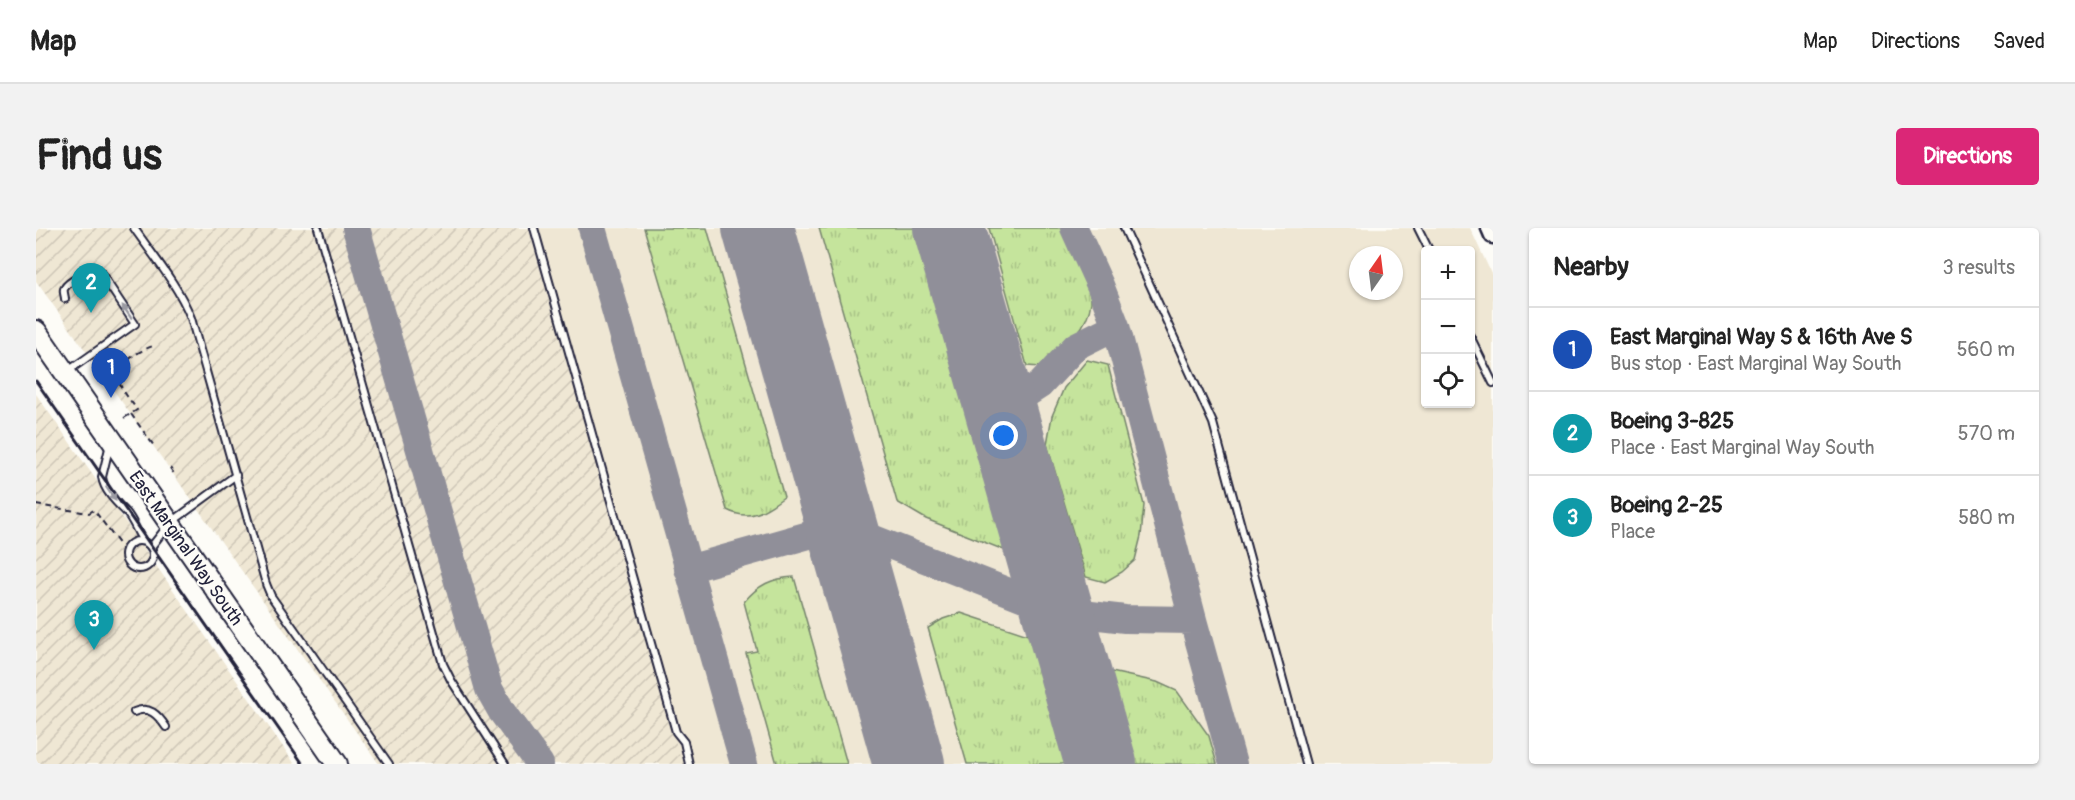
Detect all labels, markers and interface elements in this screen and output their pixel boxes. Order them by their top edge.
text: Map [30,24,76,59]
text: Map [1803,28,1838,55]
text: Directions [1871,28,1960,55]
text: Saved [1993,28,2045,55]
button: Directions [1896,128,2039,185]
text: Find us [36,130,162,182]
north arrow [1349,246,1403,300]
map controls [1421,246,1475,408]
button: + [1421,246,1475,300]
text: Nearby [1553,251,1629,283]
text: 3 results [1943,255,2015,280]
pin: 2 [72,264,110,313]
button: − [1421,300,1475,354]
one-way arrow [121,304,133,320]
text: East Marginal Way S & 16th Ave S [1610,323,1913,351]
text: 1 [1569,337,1576,362]
text: 560 m [1957,337,2015,362]
pin: 1 [92,348,130,398]
text: Bus stop · East Marginal Way South [1610,351,1901,376]
button: locate [1421,354,1475,408]
text: Boeing 3-825 [1610,407,1734,435]
your location [989,421,1018,450]
text: 2 [1567,421,1578,446]
text: 570 m [1958,421,2015,446]
text: Place · East Marginal Way South [1610,435,1874,460]
street label: East Marginal Way South [123,466,248,630]
one-way arrow [104,487,116,502]
text: Boeing 2-25 [1610,491,1723,519]
text: 3 [1567,505,1578,530]
text: 580 m [1958,505,2015,530]
text: Place [1610,519,1655,544]
pin: 3 [74,600,114,650]

